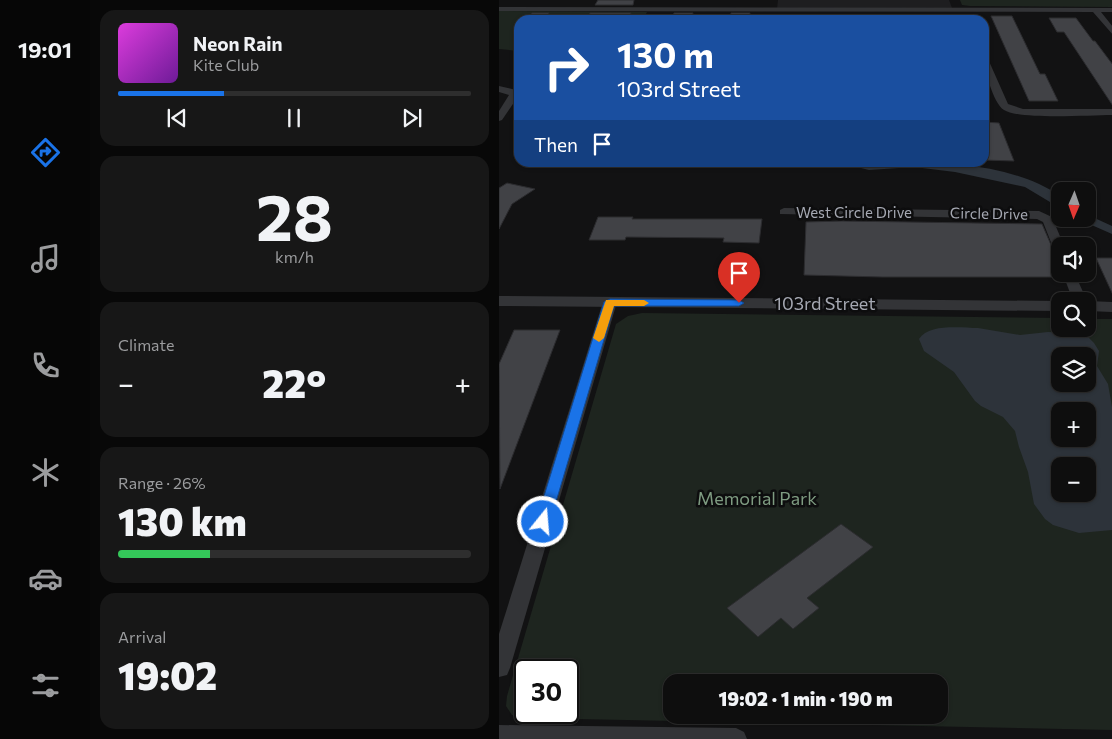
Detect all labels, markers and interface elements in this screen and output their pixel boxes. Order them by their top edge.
text: Neon Rain [193,32,283,55]
text: 130 m [617,32,714,75]
icon: right [534,35,599,100]
text: 19:01 [18,36,72,63]
text: Kite Club [193,55,259,74]
text: 103rd Street [617,75,741,102]
icon: previous [163,104,191,132]
icon: pause [280,104,308,132]
icon: next [398,104,426,132]
icon: arrive [588,130,616,158]
text: Then [534,133,578,156]
icon: directions [28,135,63,170]
text: 28 [256,175,333,254]
north arrow [1051,182,1097,228]
map controls [1051,182,1096,502]
street label: West Circle Drive [796,203,912,221]
street label: Circle Drive [950,203,1028,223]
button: sound [1051,237,1096,282]
icon: music [28,241,63,276]
text: km/h [275,247,314,266]
pin [718,252,760,303]
icon: arrive [725,259,753,287]
street label: 103rd Street [774,292,876,314]
button: search [1051,292,1096,337]
text: Climate [118,335,174,354]
button: layers [1051,347,1096,392]
icon: phone [28,348,63,383]
text: 22° [262,359,326,406]
text: − [118,366,134,400]
text: + [455,366,471,400]
button: + [1051,402,1096,447]
icon: climate [28,455,63,490]
button: − [1051,457,1096,502]
text: Range · 26% [118,473,206,492]
park label: Memorial Park [697,487,817,509]
position arrow [516,495,568,547]
text: 130 km [118,497,247,544]
icon: car [28,561,63,596]
text: Arrival [118,627,166,646]
text: 19:02 [118,651,217,698]
speed limit sign: 30 [514,659,579,724]
icon: filters [28,668,63,703]
text: 19:02 · 1 min · 190 m [719,687,893,710]

